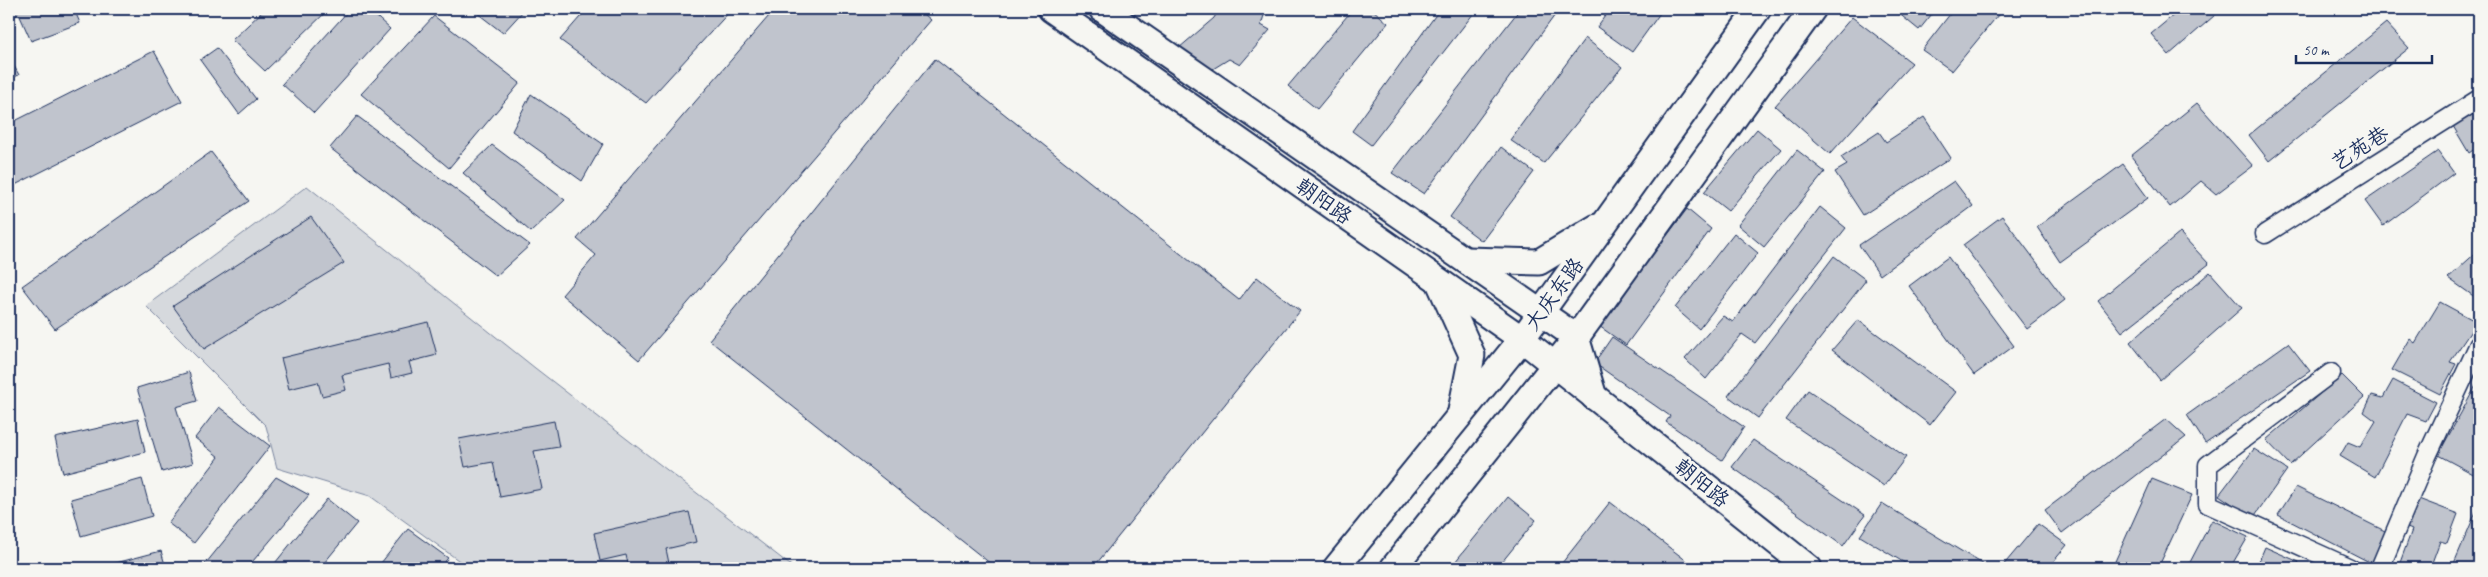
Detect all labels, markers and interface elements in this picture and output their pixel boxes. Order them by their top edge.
scale bar [2296,32,2432,64]
text: 50 m [2303,41,2330,60]
street label: 艺苑巷 [2326,120,2394,176]
street label: 朝阳路 [1291,172,1357,230]
street label: 大庆东路 [1519,252,1589,336]
street label: 朝阳路 [1669,453,1735,513]

